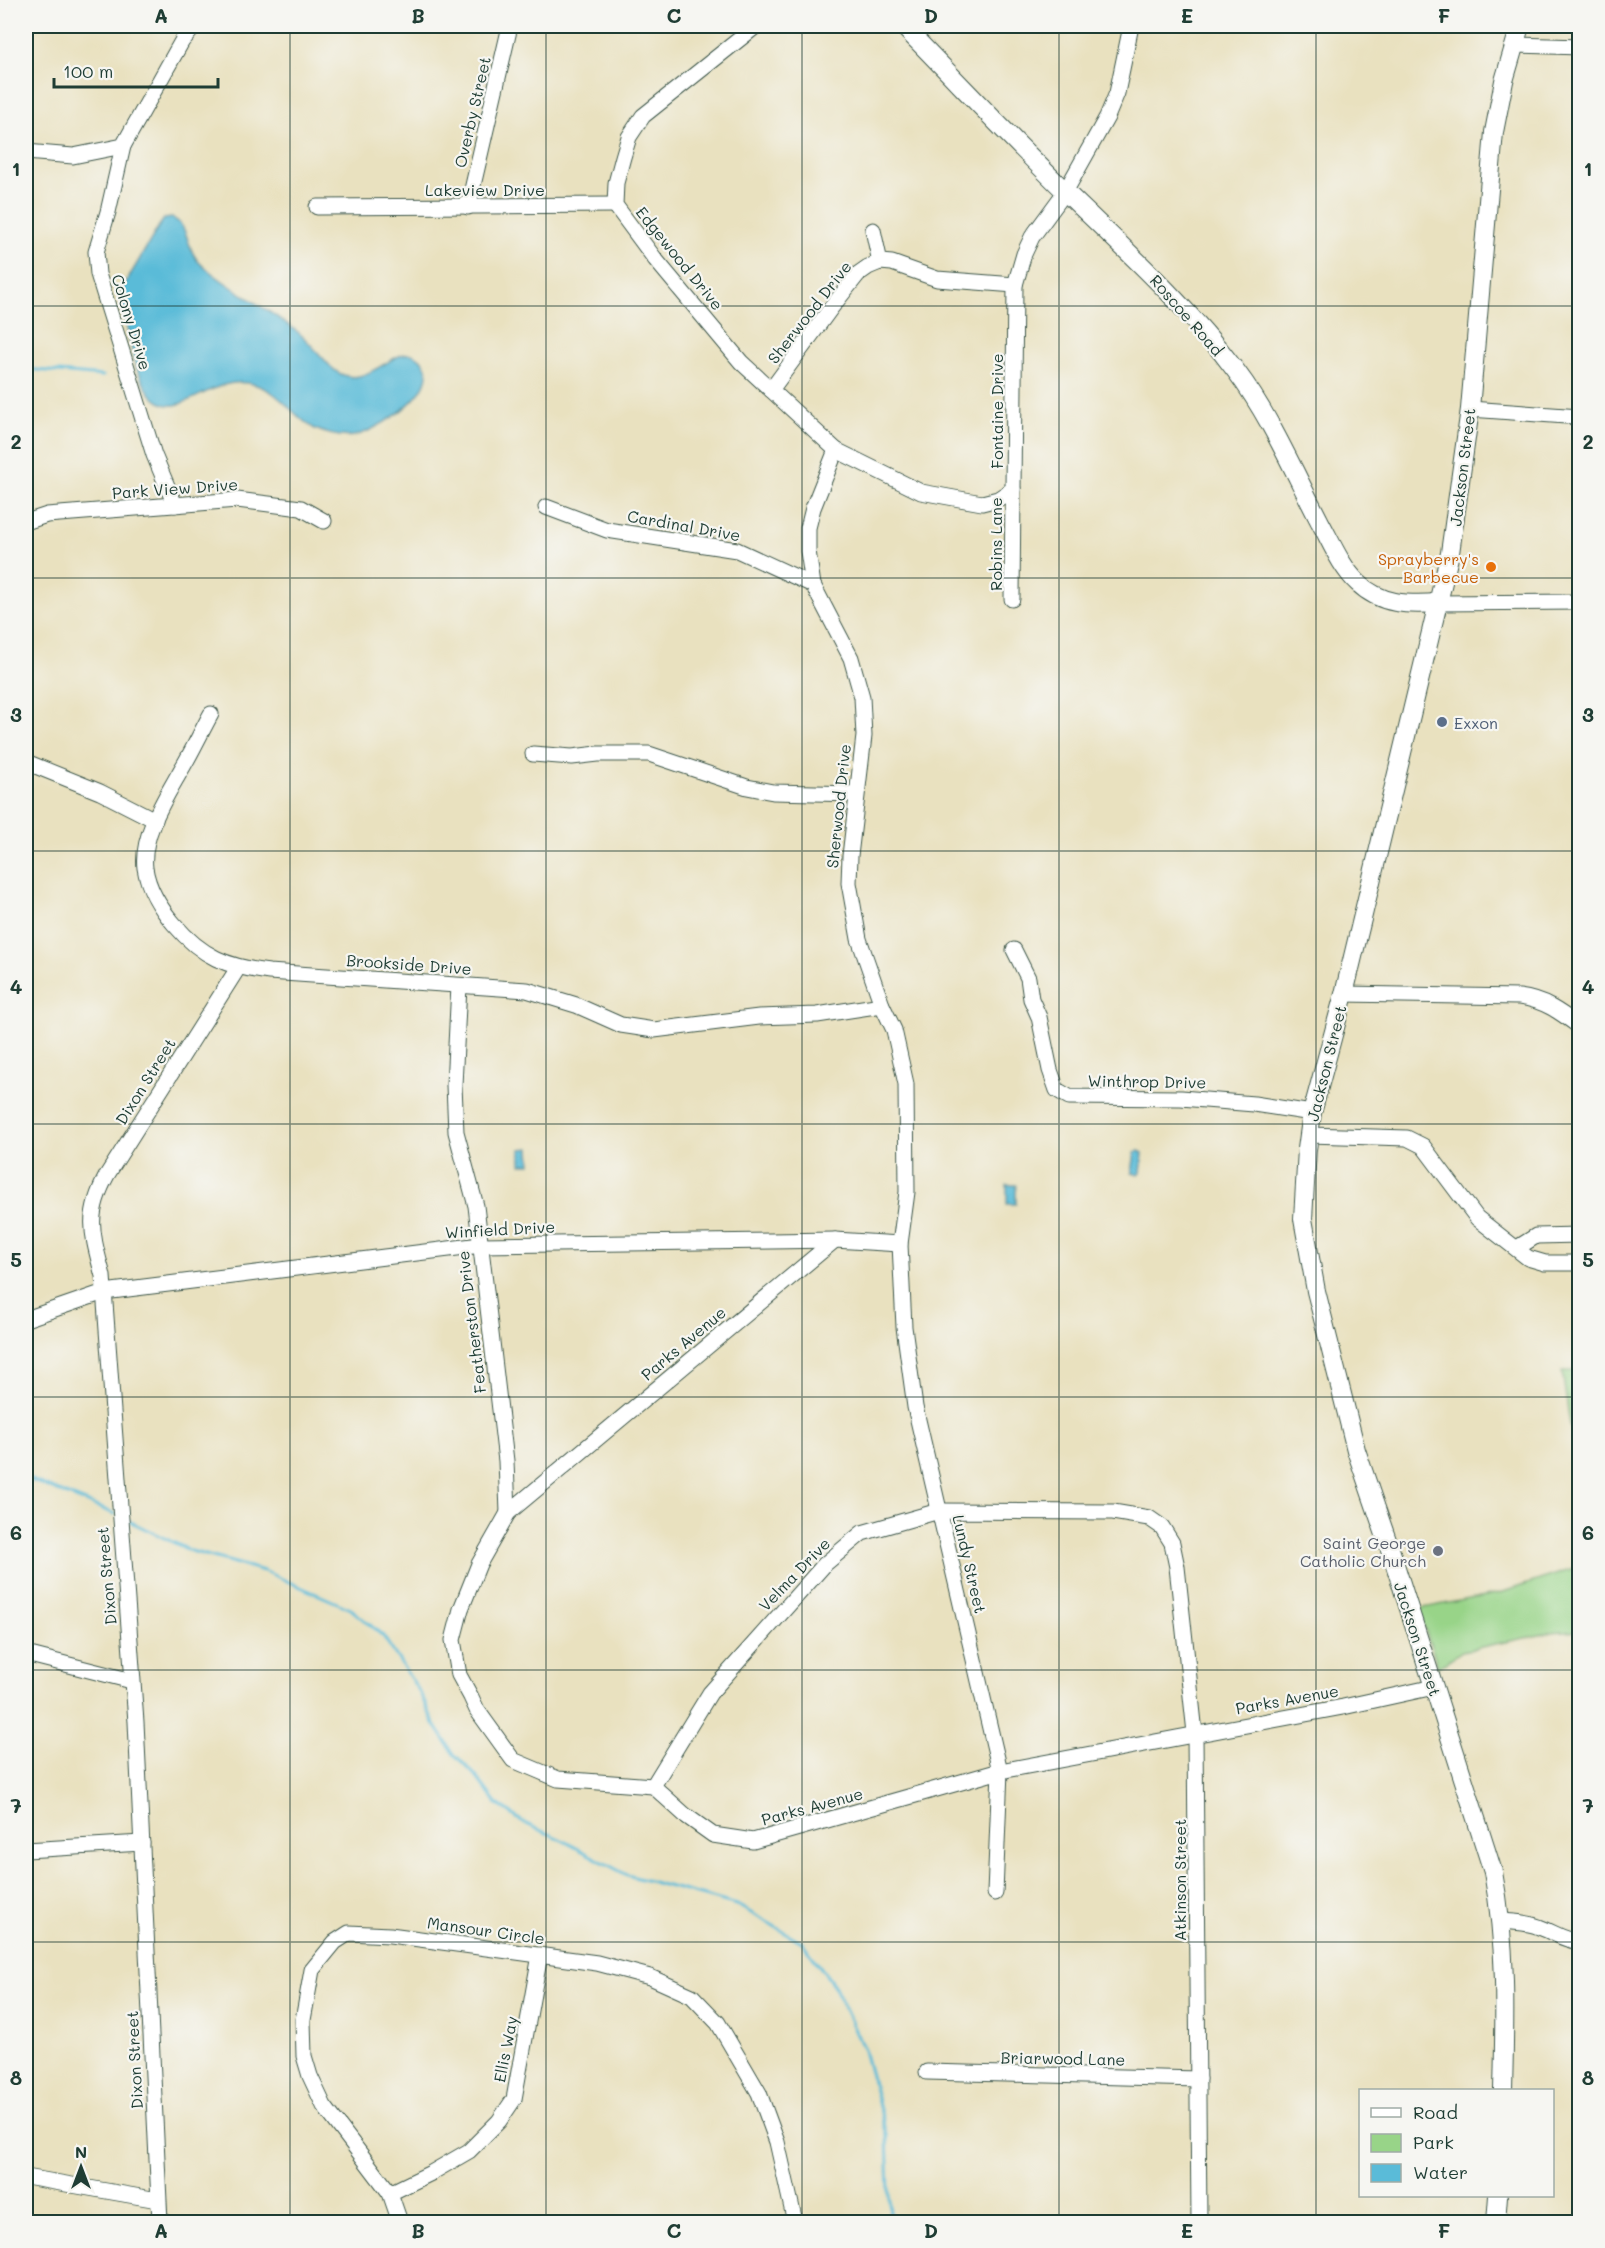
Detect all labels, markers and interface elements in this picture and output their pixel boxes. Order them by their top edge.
text: A [154,2,168,28]
text: B [411,2,425,28]
text: C [667,2,682,28]
text: D [924,2,938,28]
text: E [1181,2,1193,28]
text: F [1438,2,1451,28]
scale bar [54,51,218,89]
street label: Overby Street [449,54,495,170]
text: 100 m [63,59,113,83]
text: 1 [12,155,20,181]
text: 1 [1584,155,1592,181]
street label: Lakeview Drive [425,179,545,200]
street label: Edgewood Drive [632,202,728,314]
street label: Sherwood Drive [762,256,856,368]
street label: Roscoe Road [1146,270,1228,360]
street label: Colony Drive [107,272,157,372]
street label: Fontaine Drive [986,353,1007,469]
street label: Jackson Street [1444,407,1480,527]
text: 2 [10,428,22,454]
text: 2 [1582,428,1594,454]
street label: Park View Drive [111,473,239,503]
street label: Robins Lane [985,497,1006,591]
street label: Cardinal Drive [626,505,742,545]
place label: Sprayberry's Barbecue [1378,548,1479,587]
marker: Sprayberry's Barbecue [1484,560,1498,574]
text: 3 [10,701,22,727]
text: 3 [1582,701,1594,727]
place label: Exxon [1454,712,1498,733]
marker: Exxon [1435,715,1449,729]
street label: Sherwood Drive [821,743,855,869]
street label: Brookside Drive [346,949,472,979]
text: 4 [10,973,23,999]
text: 4 [1582,973,1595,999]
street label: Jackson Street [1301,1003,1351,1123]
street label: Dixon Street [110,1034,180,1128]
street label: Winthrop Drive [1087,1069,1207,1093]
street label: Winfield Drive [444,1216,556,1242]
text: 5 [10,1246,22,1272]
text: 5 [1582,1246,1594,1272]
street label: Featherston Drive [452,1250,490,1394]
street label: Parks Avenue [636,1301,730,1385]
street label: Lundy Street [948,1513,992,1615]
text: 6 [10,1519,22,1545]
text: 6 [1582,1519,1594,1545]
street label: Dixon Street [91,1526,121,1626]
place label: Saint George Catholic Church [1300,1532,1426,1571]
street label: Velma Drive [754,1533,834,1615]
marker: Saint George Catholic Church [1431,1544,1445,1558]
street label: Jackson Street [1390,1579,1446,1699]
street label: Parks Avenue [1234,1680,1340,1718]
street label: Parks Avenue [759,1782,865,1830]
text: 7 [10,1792,22,1818]
text: 7 [1582,1792,1594,1818]
street label: Atkinson Street [1169,1819,1190,1941]
street label: Mansour Circle [426,1911,546,1949]
street label: Dixon Street [121,2010,147,2110]
street label: Ellis Way [488,2014,522,2084]
street label: Briarwood Lane [1000,2046,1126,2070]
text: 8 [10,2064,22,2090]
text: 8 [1582,2064,1594,2090]
legend [1359,2089,1554,2197]
text: Road [1413,2100,1458,2124]
text: Park [1413,2130,1454,2154]
north arrow [51,2137,111,2197]
text: N [75,2141,87,2162]
text: Water [1413,2160,1468,2184]
text: A [154,2217,168,2243]
text: B [411,2217,425,2243]
text: C [667,2217,682,2243]
text: D [924,2217,938,2243]
text: E [1181,2217,1193,2243]
text: F [1438,2217,1451,2243]

